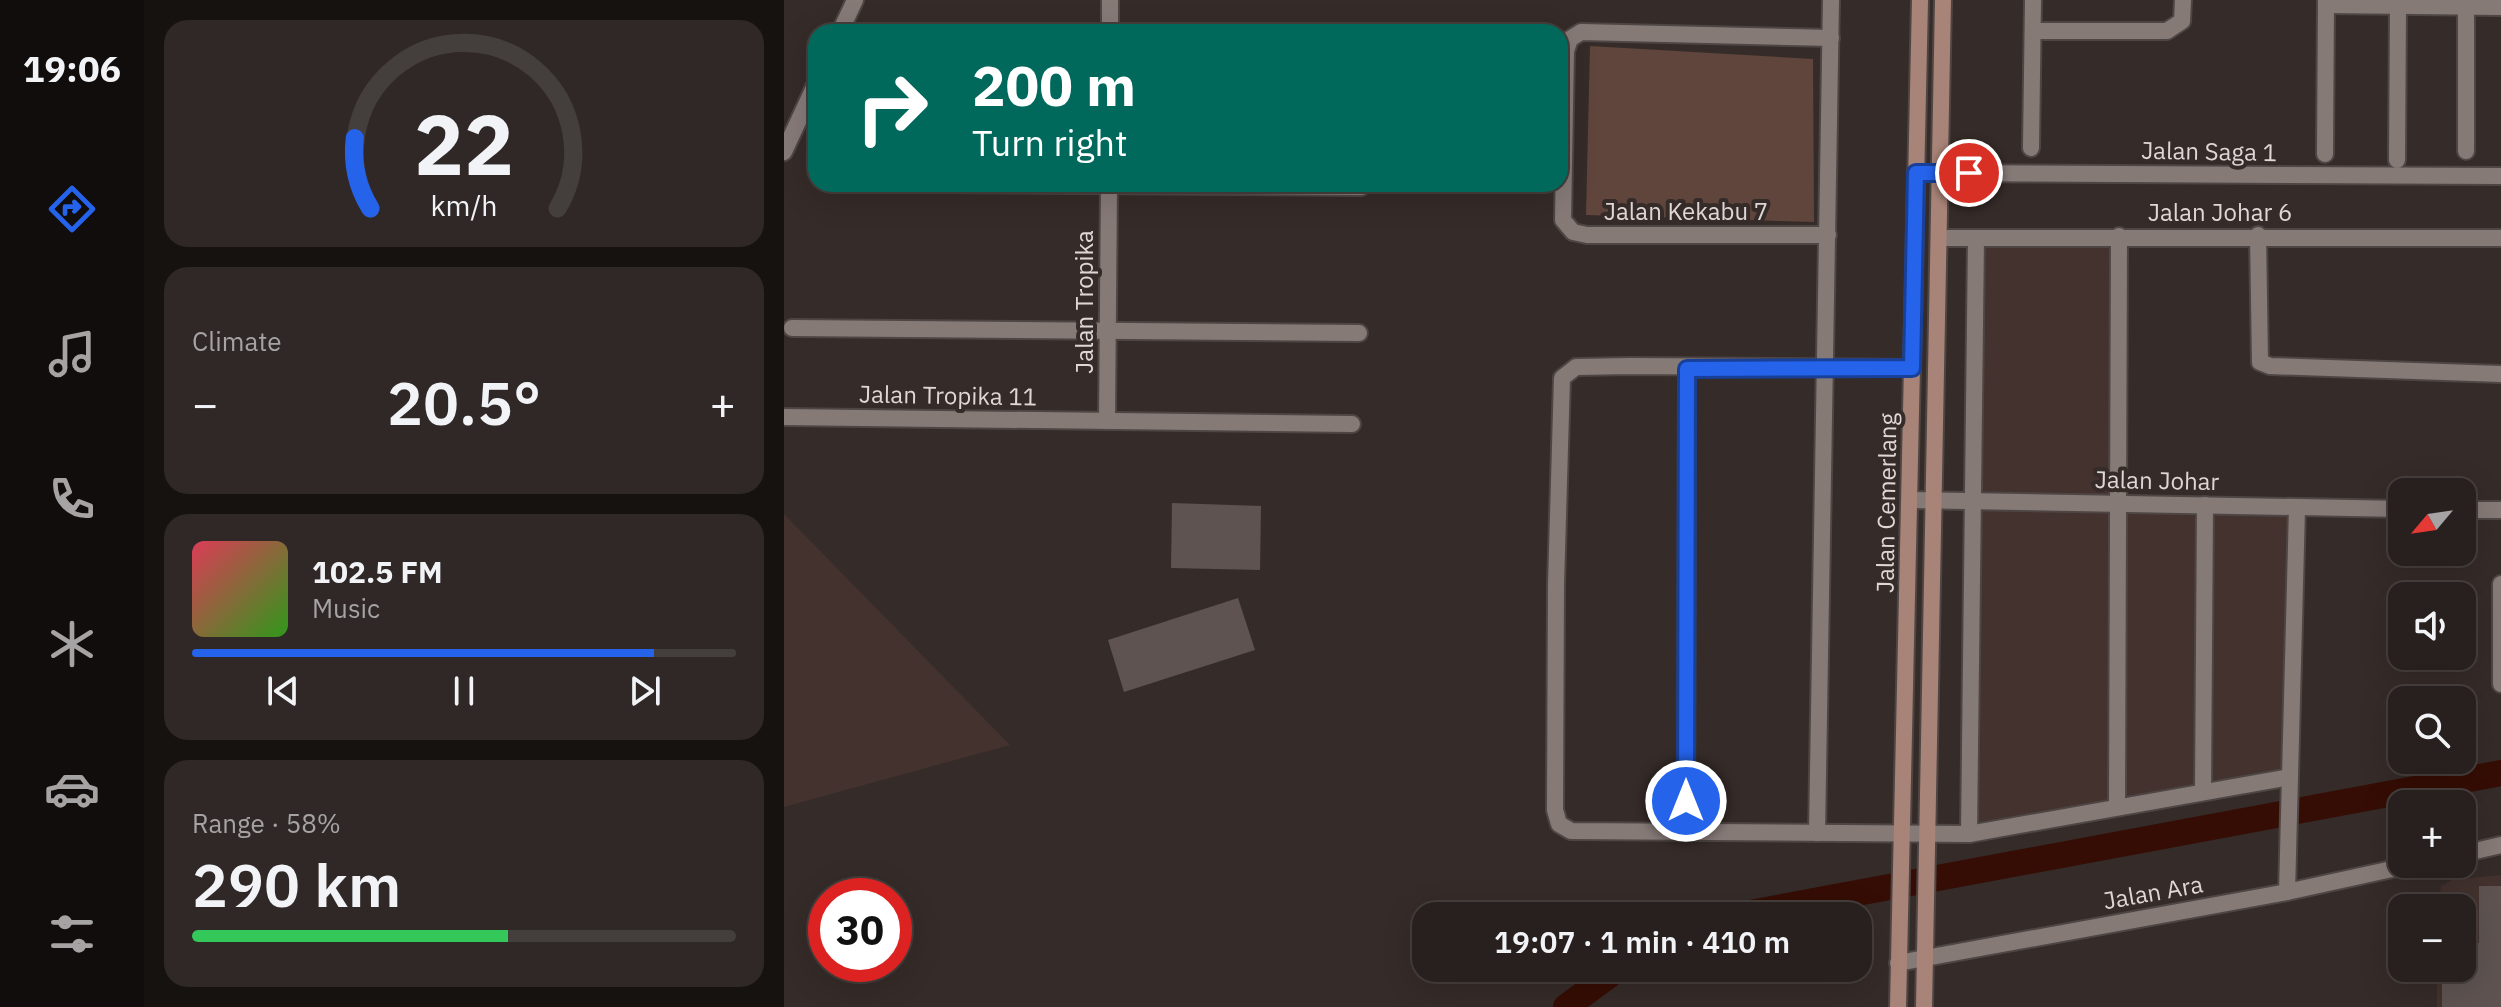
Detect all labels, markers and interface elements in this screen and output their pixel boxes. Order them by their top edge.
text: 19:06 [23,45,121,92]
text: 200 m [972,49,1136,121]
icon: right [840,56,944,160]
text: 22 [414,90,514,198]
text: Turn right [972,119,1128,166]
street label: Jalan Saga 1 [2141,134,2277,168]
pin [1935,139,2003,207]
icon: arrive [1947,151,1991,195]
icon: directions [44,181,100,237]
text: km/h [430,188,498,225]
street label: Jalan Kekabu 7 [1604,195,1768,227]
street label: Jalan Johar 6 [2148,196,2292,228]
street label: Jalan Tropika [1068,230,1100,374]
text: Climate [192,324,282,358]
icon: music [44,326,100,382]
text: 20.5° [387,363,541,442]
text: − [192,375,218,432]
text: + [710,375,736,432]
street label: Jalan Tropika 11 [859,377,1037,413]
street label: Jalan Cemerlang [1868,412,1904,593]
street label: Jalan Johar [2094,463,2220,497]
icon: phone [44,471,100,527]
north arrow [2388,478,2476,566]
map controls [2388,478,2476,982]
text: 102.5 FM [312,552,443,591]
button: sound [2388,582,2476,670]
text: Music [312,591,380,625]
icon: climate [44,616,100,672]
icon: previous [261,669,305,713]
icon: pause [442,669,486,713]
icon: next [623,669,667,713]
button: search [2388,686,2476,774]
position arrow [1644,759,1728,843]
icon: car [44,761,100,817]
button: + [2388,790,2476,878]
text: Range · 58% [192,806,341,840]
text: 290 km [192,845,401,924]
street label: Jalan Ara [2101,867,2205,916]
speed limit sign: 30 [808,878,912,982]
button: − [2388,894,2476,982]
icon: filters [44,906,100,962]
text: 19:07 · 1 min · 410 m [1494,922,1790,961]

